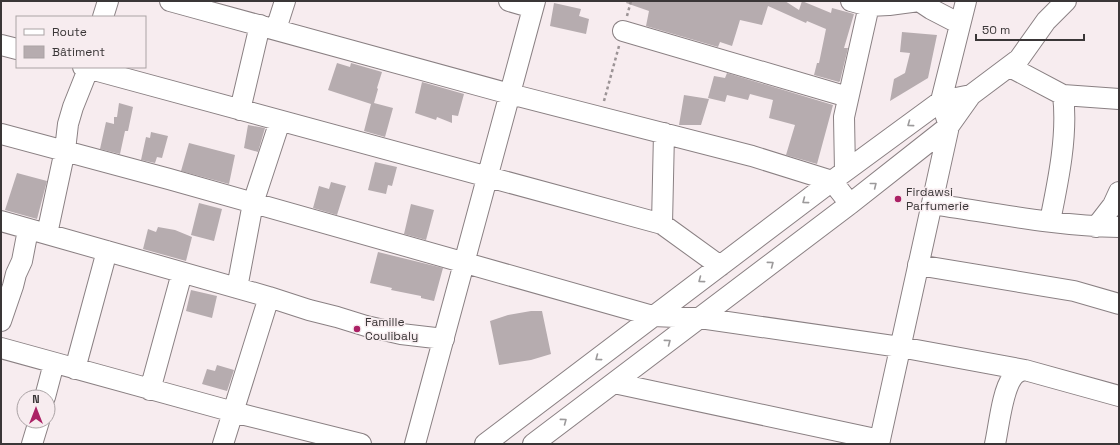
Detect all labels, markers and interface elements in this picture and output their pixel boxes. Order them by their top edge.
legend [16,16,146,68]
scale bar [976,16,1084,42]
text: 50 m [982,22,1010,38]
text: Route [52,24,87,40]
text: Bâtiment [52,44,105,60]
one-way arrow [907,119,914,126]
one-way arrow [870,182,877,189]
place label: Firdawsi Parfumerie [906,184,969,214]
marker: Firdawsi Parfumerie [893,194,903,204]
one-way arrow [802,196,809,204]
one-way arrow [767,261,774,268]
one-way arrow [699,275,706,282]
place label: Famille Coulibaly [365,314,418,344]
marker: Famille Coulibaly [352,324,362,334]
one-way arrow [663,340,670,347]
one-way arrow [595,353,602,361]
north arrow [16,389,56,429]
text: N [32,392,40,406]
one-way arrow [560,418,567,425]

